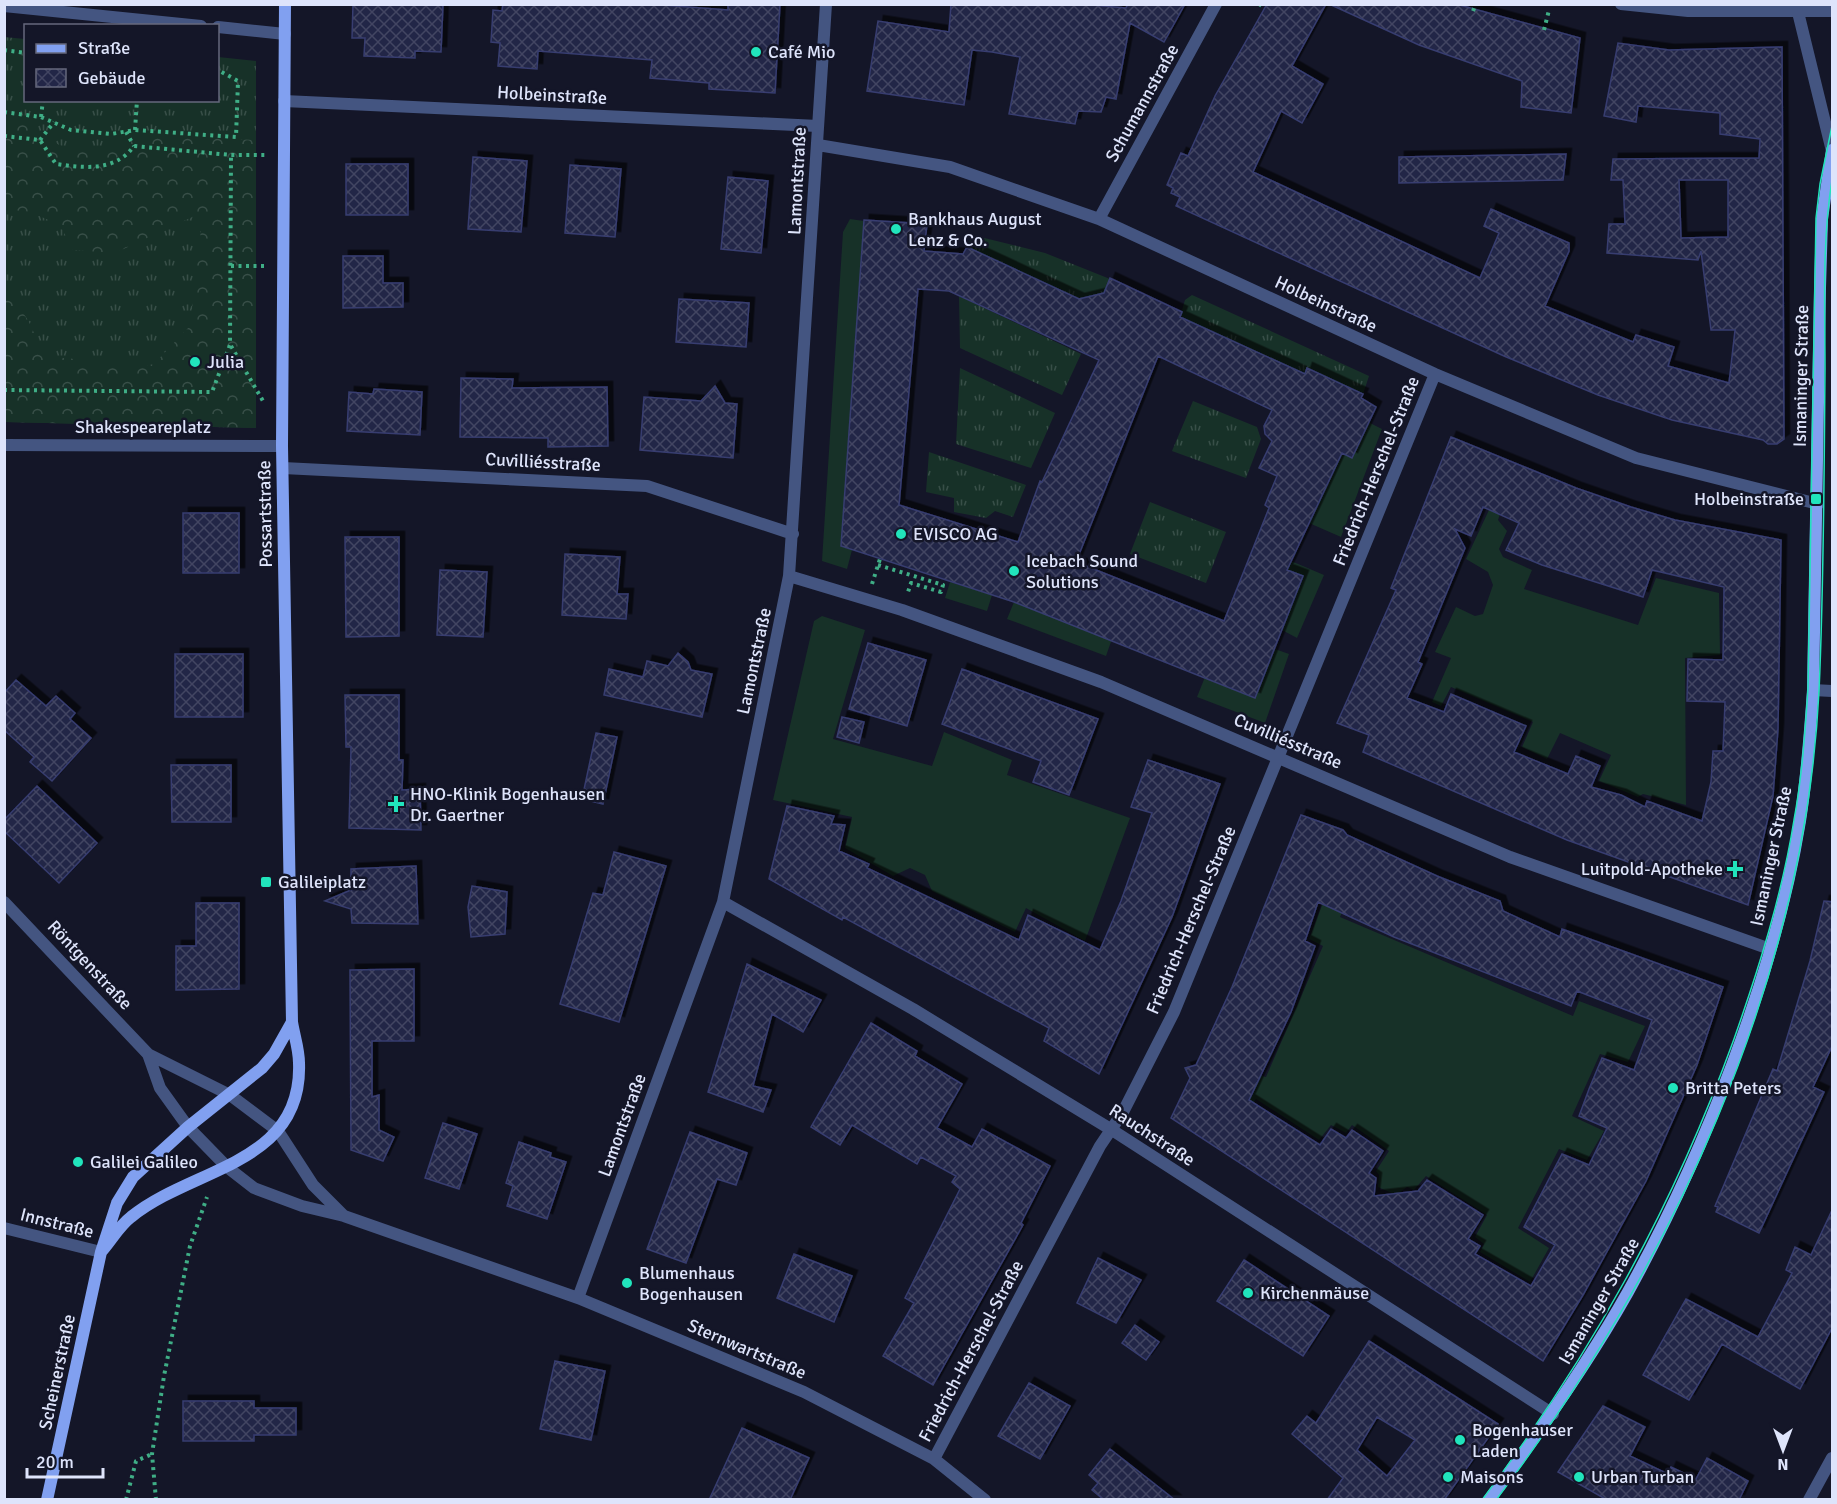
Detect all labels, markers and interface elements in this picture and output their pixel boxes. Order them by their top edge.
legend [24,24,219,102]
text: Straße [78,37,130,59]
street label: Schumannstraße [1101,40,1183,166]
place label: Café Mio [768,41,835,63]
marker: Café Mio [749,45,763,59]
text: Gebäude [78,67,146,89]
street label: Holbeinstraße [496,81,608,109]
street label: Lamontstraße [783,126,811,236]
place label: Bankhaus August Lenz & Co. [908,208,1042,251]
marker: Bankhaus August Lenz & Co. [889,222,903,236]
street label: Holbeinstraße [1271,271,1381,337]
street label: Ismaninger Straße [1789,305,1813,447]
place label: Julia [207,351,244,373]
marker: Julia [188,355,202,369]
street label: Friedrich-Herschel-Straße [1328,373,1424,569]
street label: Shakespeareplatz [75,416,211,438]
street label: Cuvilliésstraße [485,448,601,476]
street label: Possartstraße [253,460,277,568]
place label: Holbeinstraße [1694,488,1804,510]
marker: Holbeinstraße [1809,492,1823,506]
place label: EVISCO AG [913,523,998,545]
marker: EVISCO AG [894,527,908,541]
place label: Icebach Sound Solutions [1026,550,1138,593]
marker: Icebach Sound Solutions [1007,564,1021,578]
street label: Lamontstraße [732,606,776,716]
street label: Cuvilliésstraße [1230,708,1346,774]
place label: HNO-Klinik Bogenhausen Dr. Gaertner [410,783,605,826]
street label: Ismaninger Straße [1745,784,1797,928]
marker: HNO-Klinik Bogenhausen Dr. Gaertner [387,795,405,813]
street label: Friedrich-Herschel-Straße [1141,823,1241,1017]
place label: Luitpold-Apotheke [1581,858,1723,880]
marker: Luitpold-Apotheke [1728,862,1742,876]
place label: Galileiplatz [278,871,366,893]
marker: Galileiplatz [259,875,273,889]
street label: Röntgenstraße [43,916,137,1014]
street label: Lamontstraße [593,1070,651,1180]
place label: Britta Peters [1685,1077,1782,1099]
marker: Britta Peters [1666,1081,1680,1095]
street label: Rauchstraße [1105,1099,1199,1171]
place label: Galilei Galileo [90,1151,198,1173]
marker: Galilei Galileo [71,1155,85,1169]
street label: Innstraße [18,1203,96,1243]
street label: Ismaninger Straße [1554,1234,1644,1368]
street label: Friedrich-Herschel-Straße [914,1257,1028,1445]
place label: Blumenhaus Bogenhausen [639,1262,743,1305]
marker: Blumenhaus Bogenhausen [620,1276,634,1290]
place label: Kirchenmäuse [1260,1282,1369,1304]
marker: Kirchenmäuse [1241,1286,1255,1300]
street label: Scheinerstraße [34,1312,80,1432]
street label: Sternwartstraße [684,1314,810,1384]
place label: Bogenhauser Laden [1472,1419,1573,1462]
north arrow [1753,1420,1813,1480]
marker: Bogenhauser Laden [1453,1433,1467,1447]
scale bar [27,1441,104,1479]
text: 20 m [36,1451,74,1473]
text: N [1777,1454,1789,1474]
place label: Maisons [1460,1466,1524,1488]
place label: Urban Turban [1591,1466,1694,1488]
marker: Maisons [1441,1470,1455,1484]
marker: Urban Turban [1572,1470,1586,1484]

